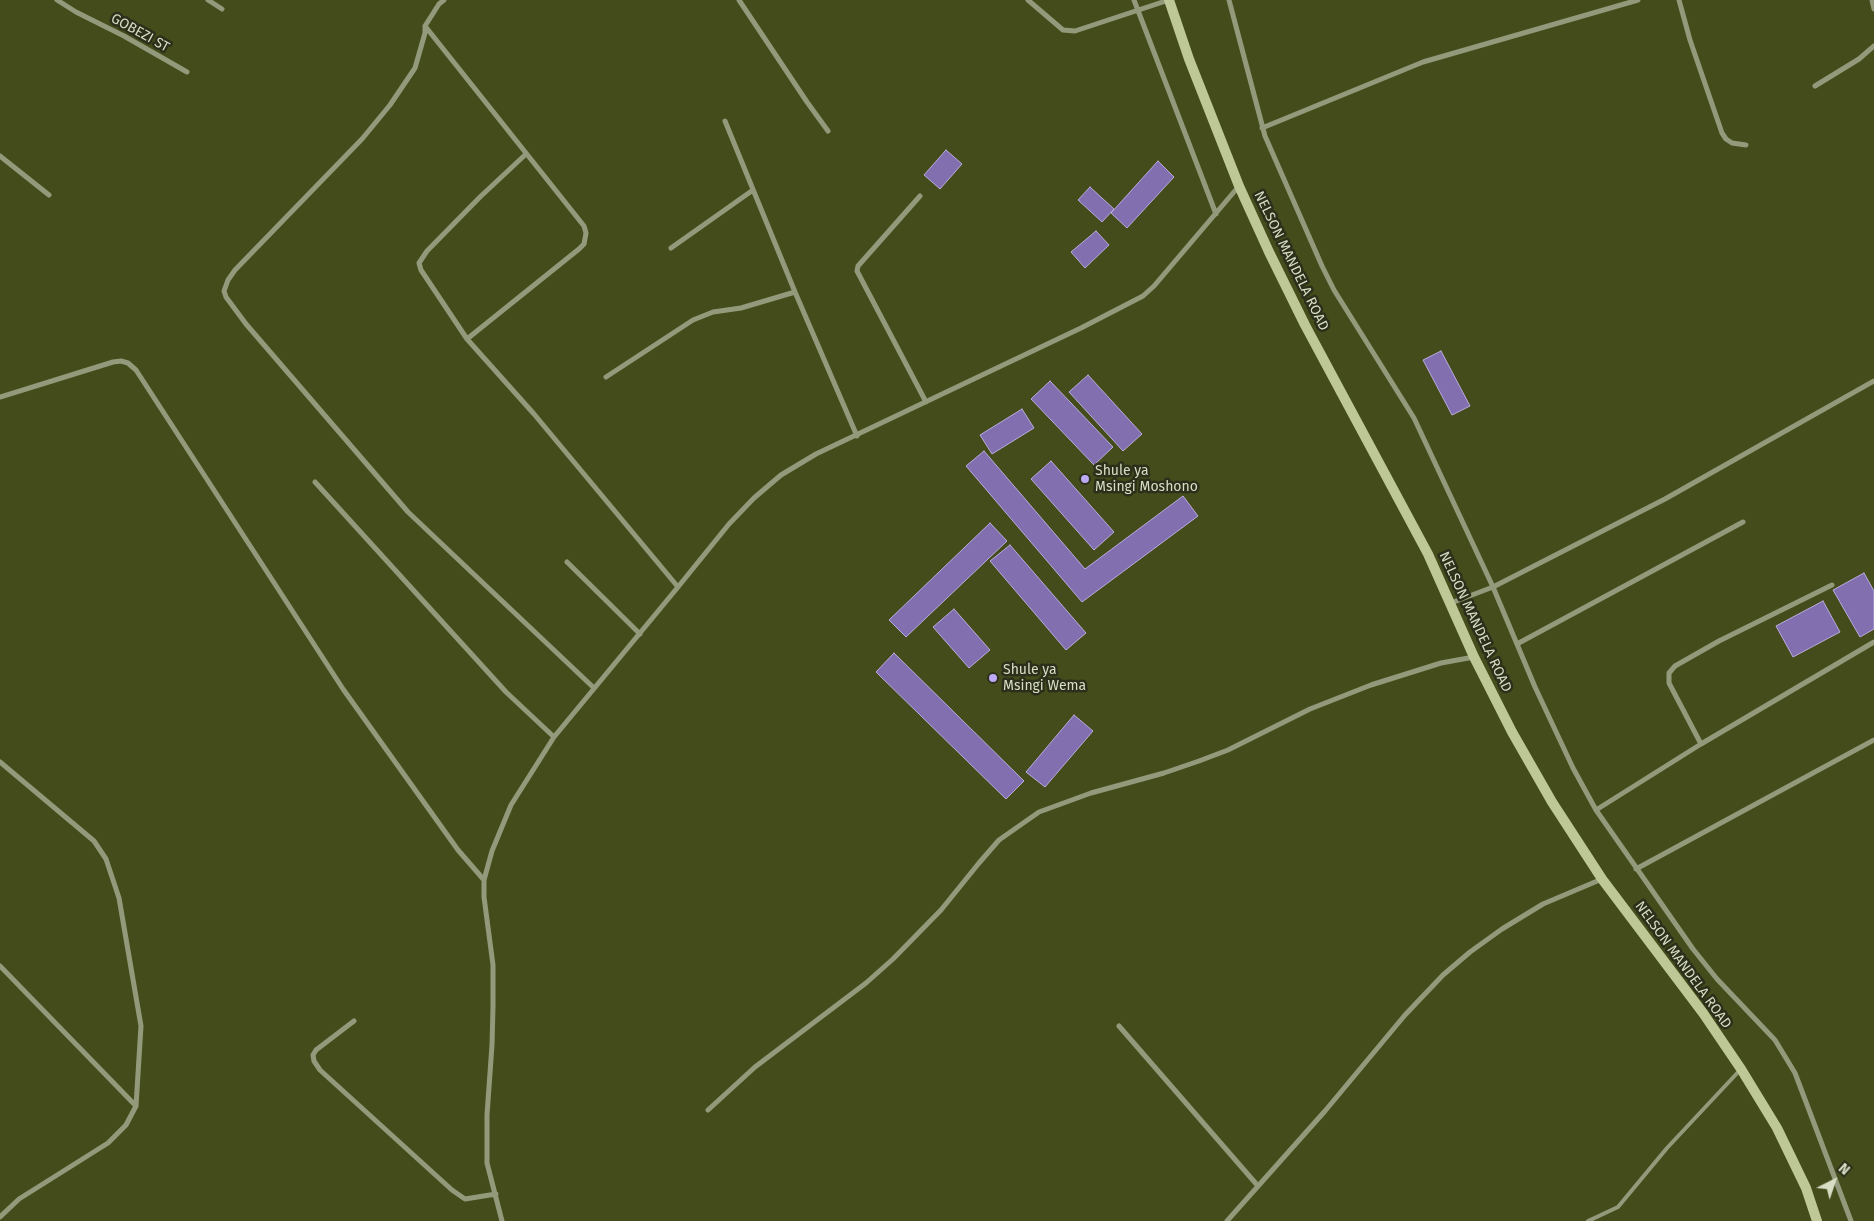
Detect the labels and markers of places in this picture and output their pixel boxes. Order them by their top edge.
place label: Shule ya Msingi Moshono [1095,463,1198,496]
marker: Shule ya Msingi Moshono [1079,473,1091,485]
place label: Shule ya Msingi Wema [1003,662,1086,694]
marker: Shule ya Msingi Wema [987,672,999,684]

